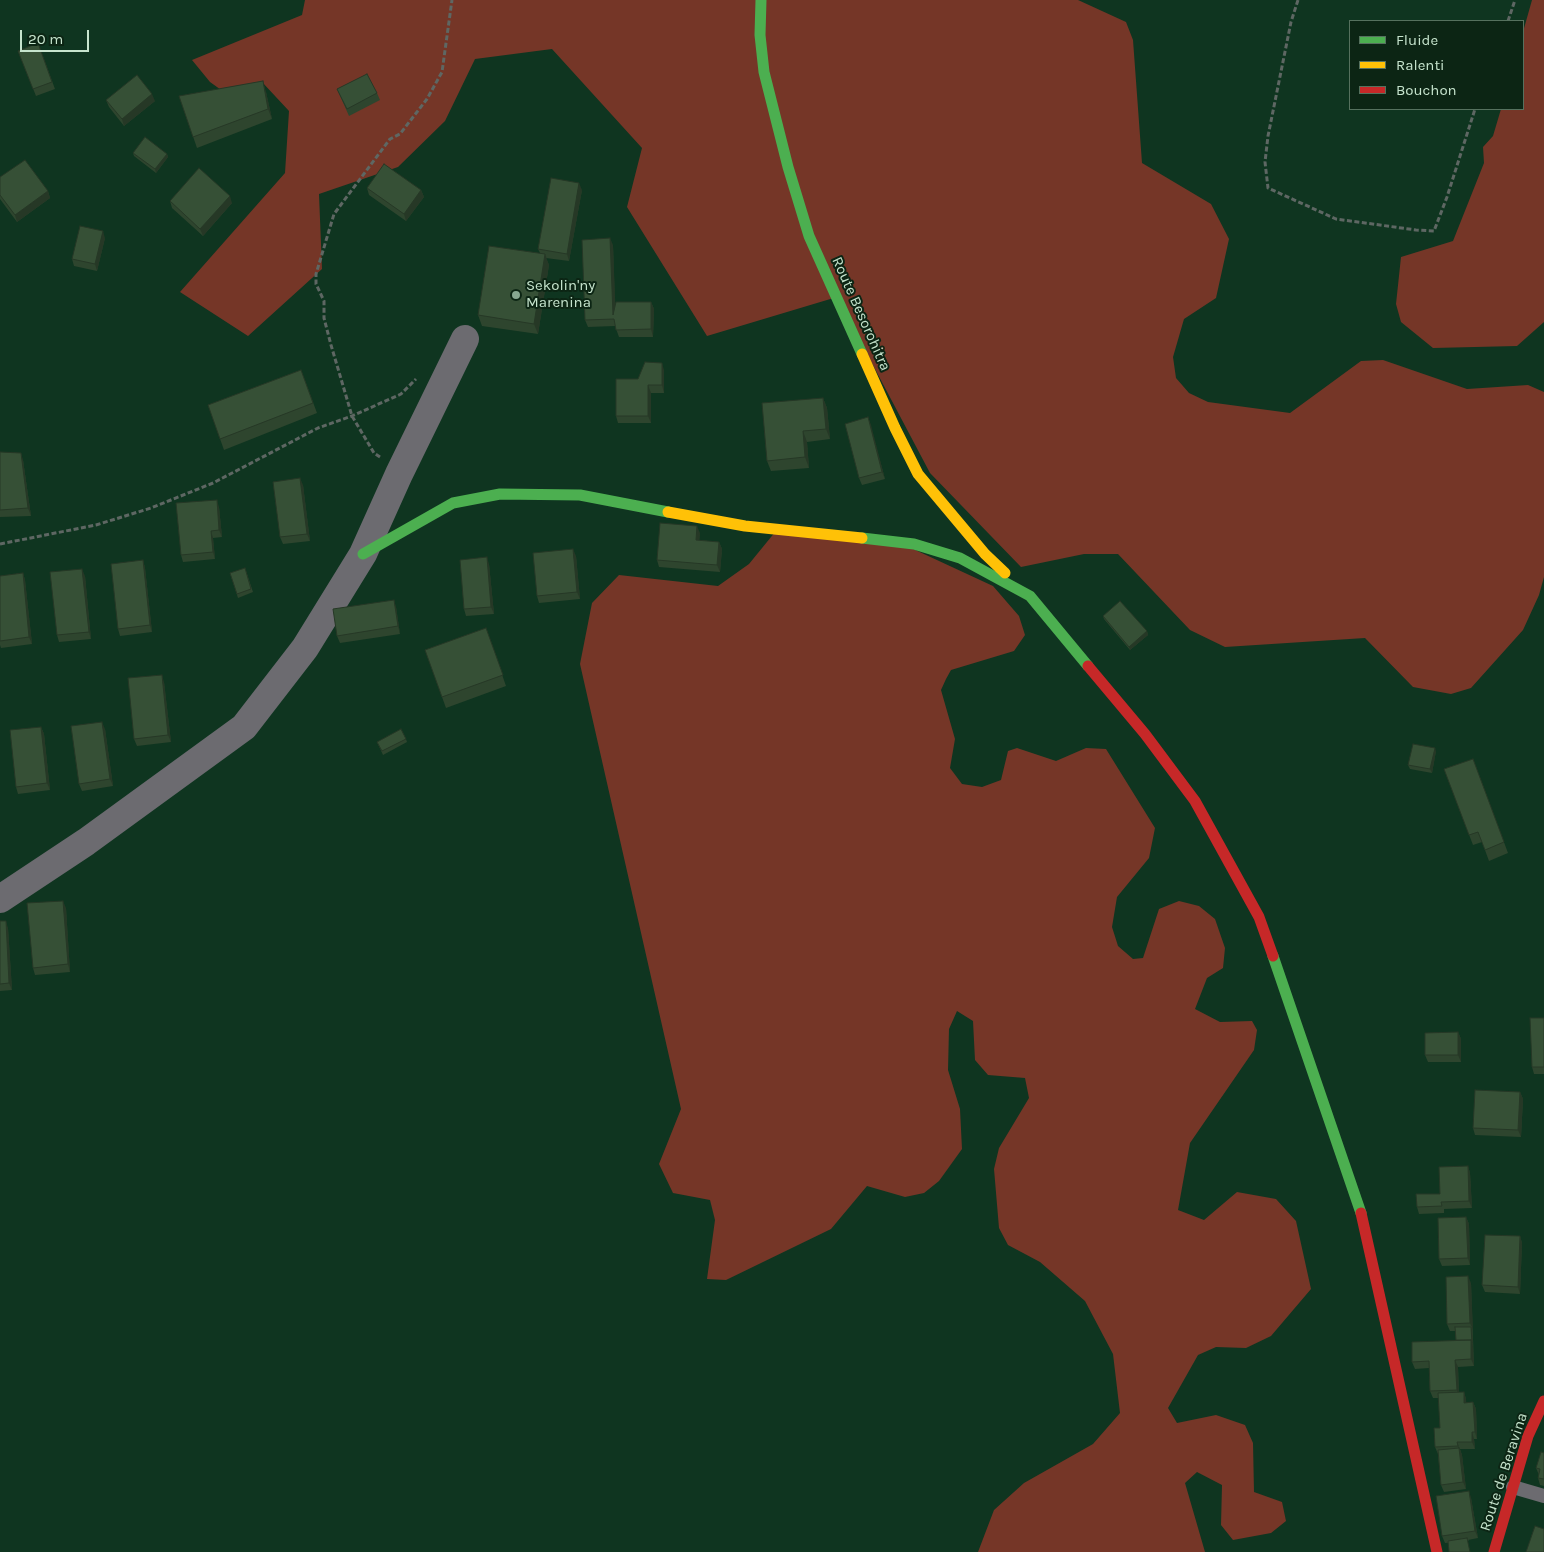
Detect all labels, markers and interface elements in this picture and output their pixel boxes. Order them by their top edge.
scale bar [22,20,91,52]
legend [1349,20,1524,110]
text: 20 m [28,30,63,48]
text: Fluide [1396,31,1438,49]
text: Ralenti [1396,56,1445,74]
text: Bouchon [1396,81,1457,99]
street label: Route Besorohitra [828,254,894,374]
place label: Sekolin'ny Marenina [526,277,595,312]
marker: Sekolin'ny Marenina [510,289,522,301]
street label: Route de Beravina [1476,1410,1532,1534]

